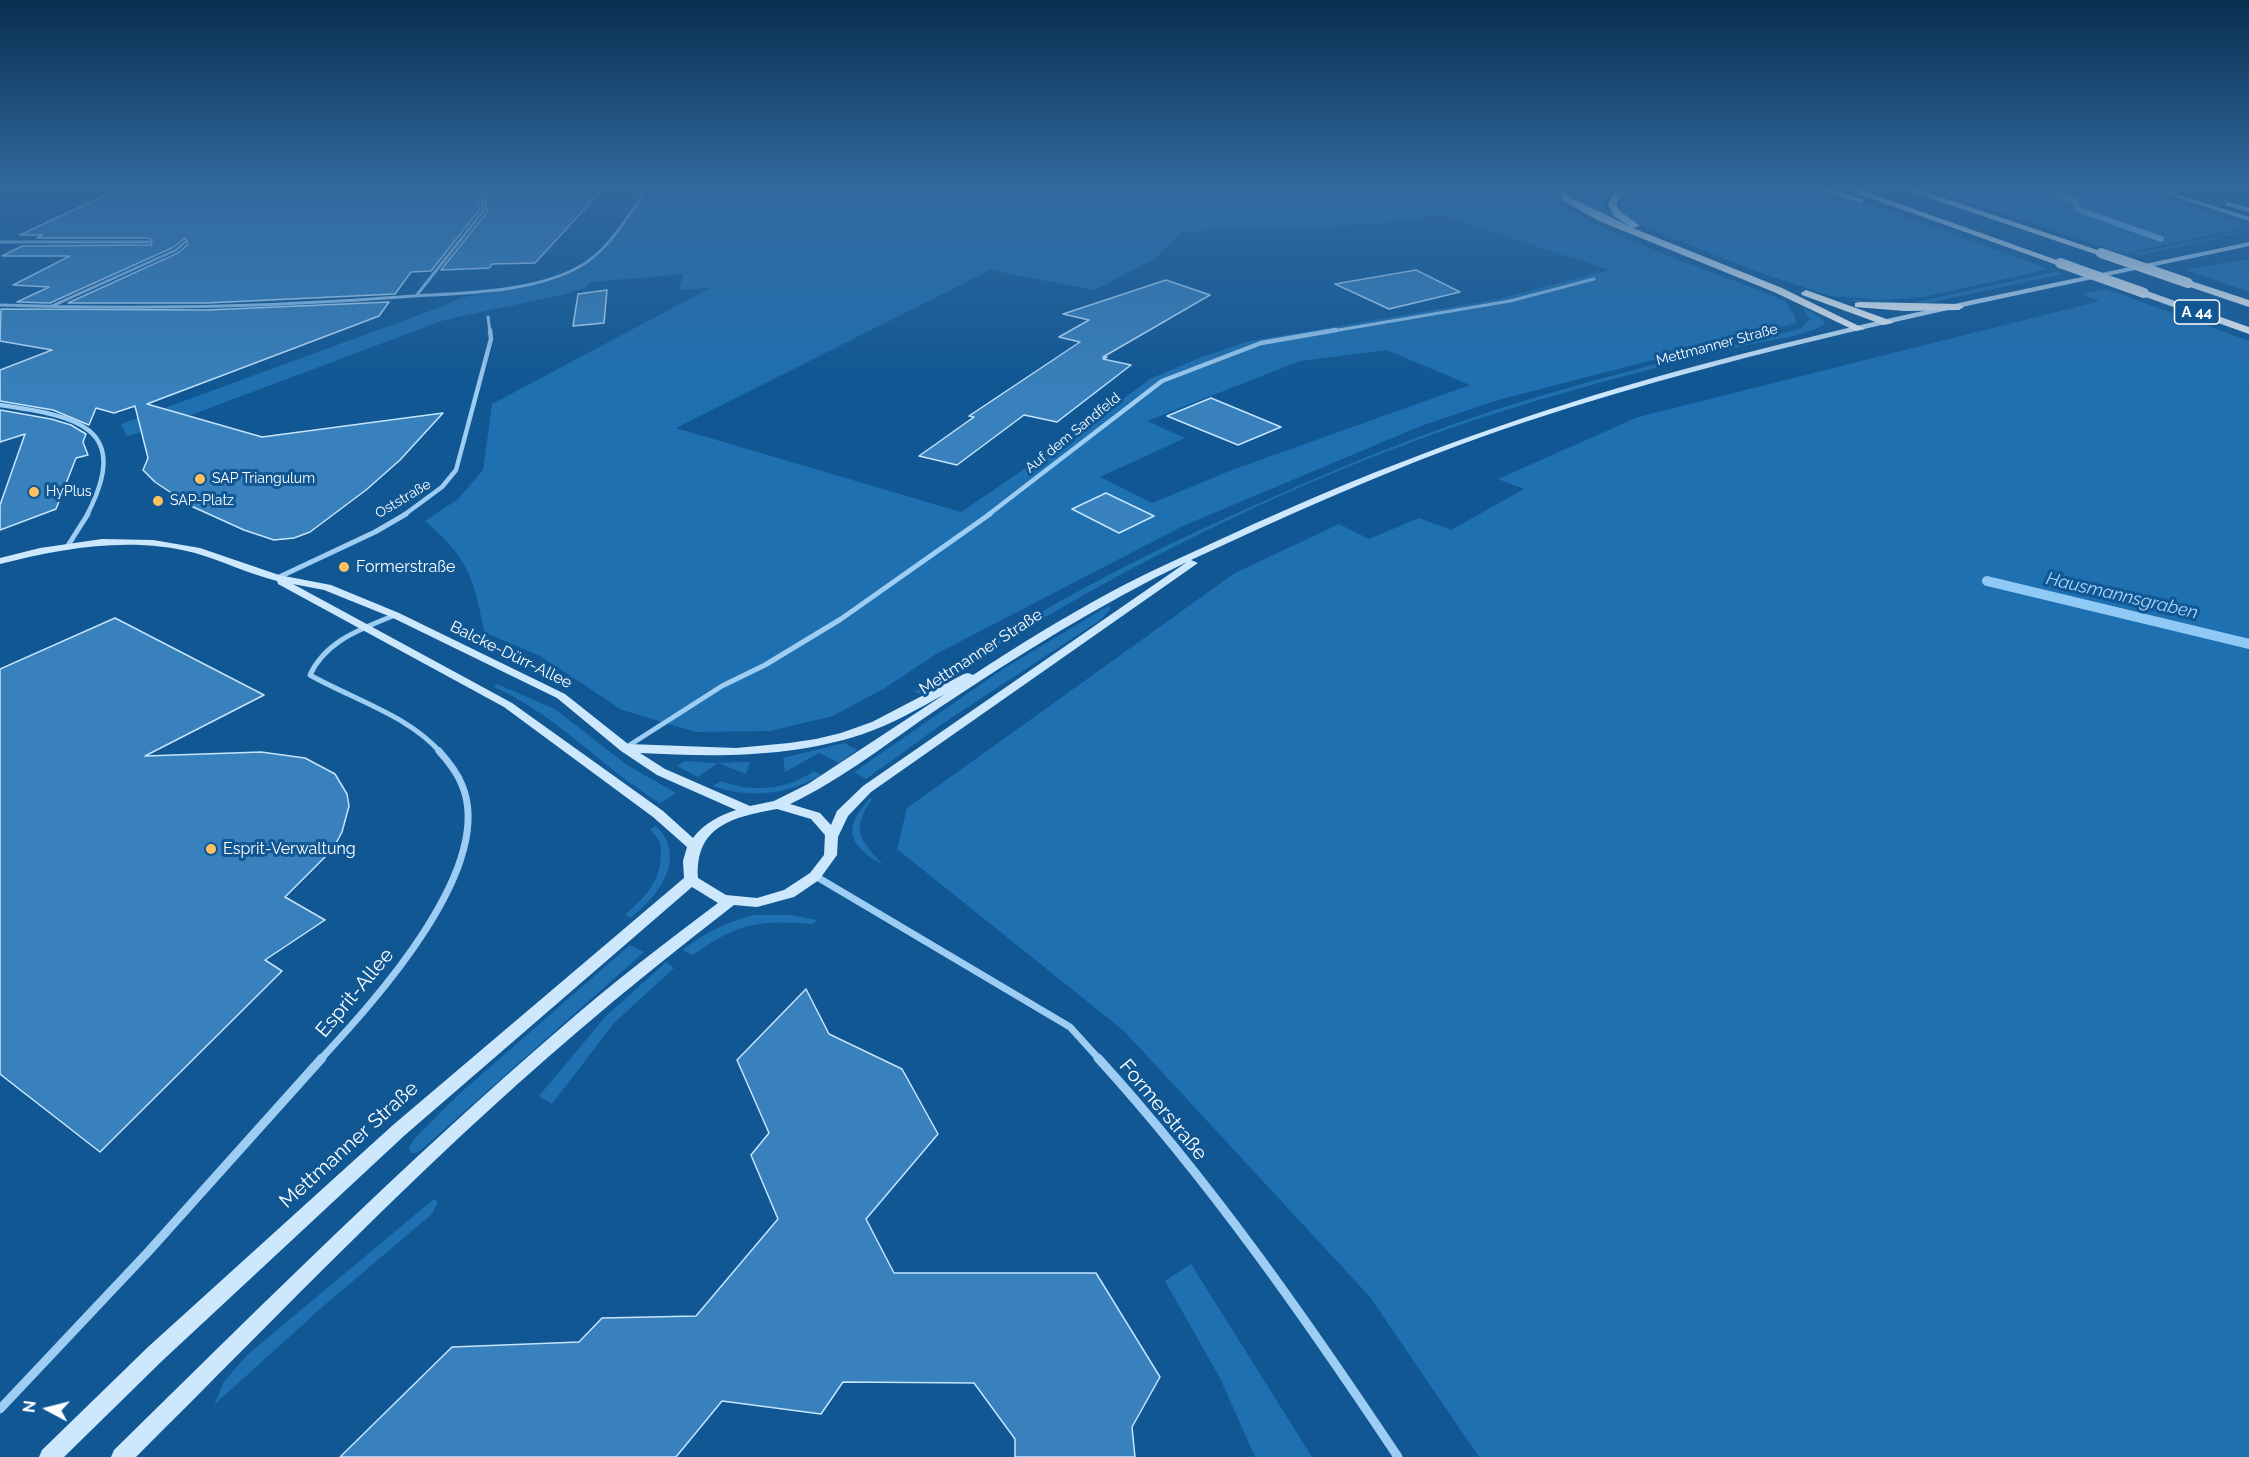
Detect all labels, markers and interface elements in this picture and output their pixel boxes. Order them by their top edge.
road number: A 44 [2174,300,2220,324]
street label: Mettmanner Straße [1655,321,1779,369]
street label: Auf dem Sandfeld [1022,390,1124,476]
place label: SAP Triangulum [212,471,315,487]
marker: SAP Triangulum [193,472,207,486]
street label: Oststraße [372,476,434,522]
place label: HyPlus [46,484,92,500]
marker: HyPlus [27,485,41,499]
place label: SAP-Platz [170,493,234,509]
marker: SAP-Platz [151,494,165,508]
place label: Formerstraße [356,557,455,577]
marker: Formerstraße [337,560,351,574]
water label: Hausmannsgraben [2044,568,2200,624]
street label: Mettmanner Straße [916,605,1046,699]
street label: Balcke-Dürr-Allee [447,617,575,693]
place label: Esprit-Verwaltung [223,839,356,859]
marker: Esprit-Verwaltung [204,842,218,856]
street label: Esprit-Allee [311,944,399,1042]
street label: Formerstraße [1114,1055,1212,1165]
street label: Mettmanner Straße [275,1076,423,1214]
north arrow [18,1379,78,1439]
text: N [19,1400,40,1414]

